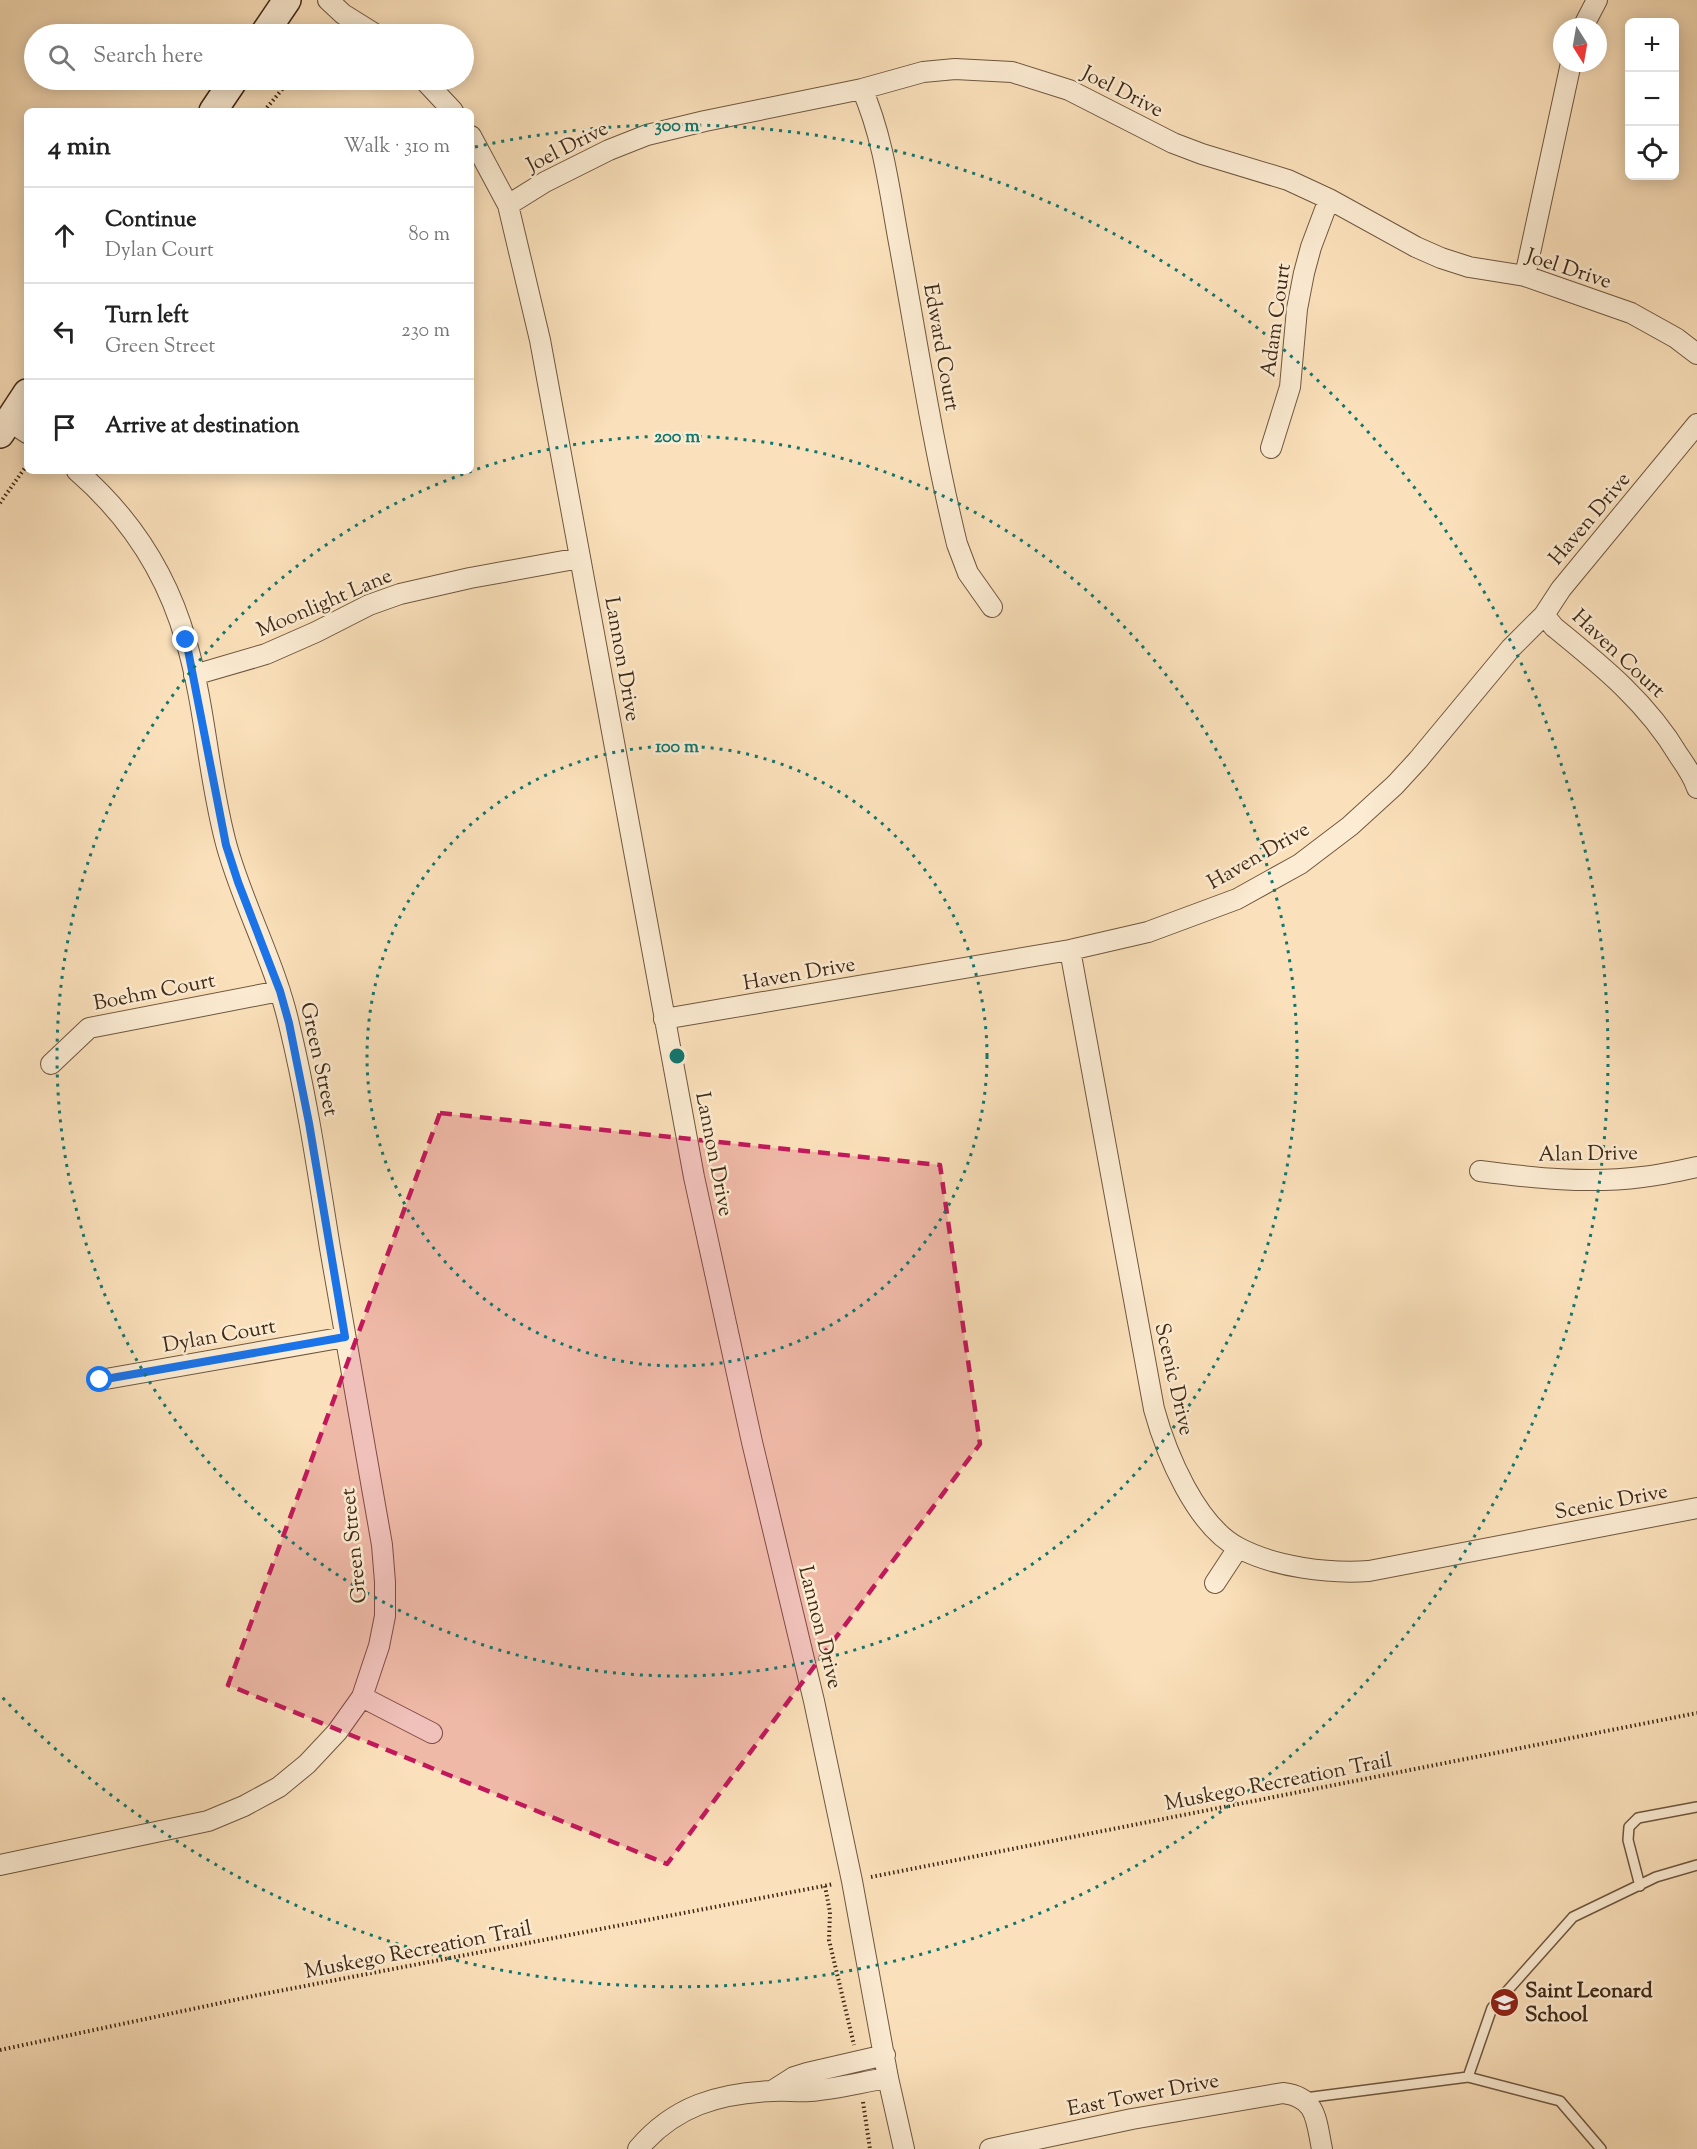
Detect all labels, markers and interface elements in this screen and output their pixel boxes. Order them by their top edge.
north arrow [1553,18,1607,72]
map controls [1625,18,1679,180]
button: + [1625,18,1679,72]
search box [24,24,474,90]
icon: search [45,41,78,74]
text: Search here [93,41,203,73]
street label: Joel Drive [1075,59,1168,126]
button: − [1625,72,1679,126]
street label: Joel Drive [521,114,614,182]
text: 300 m [655,114,700,140]
button: locate [1625,126,1679,180]
text: 4 min [48,129,111,166]
text: Walk · 310 m [343,133,450,162]
text: Continue [105,205,196,237]
icon: ahead [48,219,81,252]
text: 80 m [409,221,450,250]
text: Dylan Court [105,237,214,266]
street label: Joel Drive [1521,242,1615,298]
street label: Adam Court [1254,262,1300,379]
street label: Edward Court [914,281,966,413]
text: Turn left [105,301,188,333]
icon: left [48,315,81,348]
text: 230 m [401,317,450,346]
text: Green Street [105,333,215,362]
icon: arrive [48,411,81,444]
text: Arrive at destination [105,411,300,443]
text: 200 m [654,425,700,451]
street label: Haven Drive [1543,466,1639,572]
street label: Moonlight Lane [252,562,397,646]
street label: Lannon Drive [595,595,647,724]
street label: Haven Court [1564,603,1671,706]
route end [172,626,198,652]
text: 100 m [655,735,699,761]
street label: Haven Drive [1202,815,1316,898]
street label: Haven Drive [741,950,858,1000]
street label: Boehm Court [91,966,218,1019]
street label: Green Street [291,1000,345,1119]
centre of rings [667,1046,687,1066]
street label: Lannon Drive [686,1090,740,1219]
street label: Alan Drive [1538,1139,1638,1171]
street label: Dylan Court [160,1312,278,1362]
street label: Scenic Drive [1146,1320,1201,1439]
route start [86,1366,112,1392]
street label: Scenic Drive [1552,1477,1670,1529]
street label: Green Street [334,1487,376,1605]
street label: Lannon Drive [789,1563,849,1692]
street label: Muskego Recreation Trail [1162,1746,1395,1820]
street label: Muskego Recreation Trail [302,1914,535,1988]
place label: Saint Leonard School [1525,1977,1653,2031]
school or university icon: Saint Leonard School [1488,1986,1520,2018]
street label: East Tower Drive [1065,2067,1222,2125]

